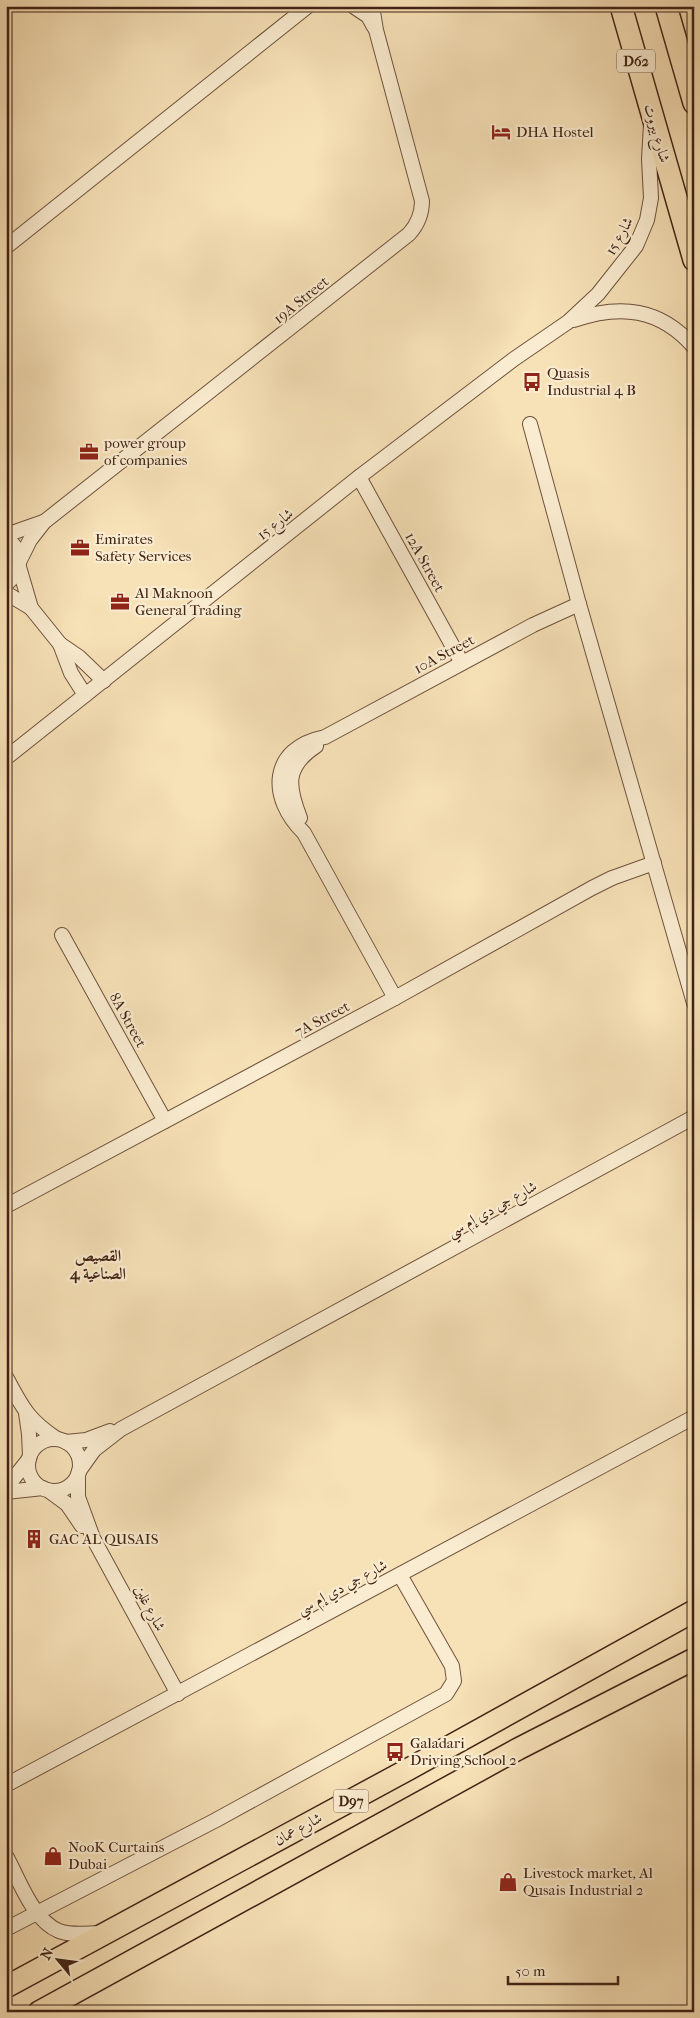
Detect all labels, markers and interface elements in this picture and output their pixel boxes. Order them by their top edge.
road number: D62 [617,49,655,72]
street label: شارع بيروت [636,102,674,166]
hotel icon: DHA Hostel [490,121,512,143]
place label: DHA Hostel [516,123,594,141]
street label: شارع 15 [601,214,640,260]
street label: 19A Street [270,272,333,328]
place label: Quasis Industrial 4 B [547,364,636,399]
bus stop icon: Quasis Industrial 4 B [521,371,543,393]
place label: power group of companies [103,434,188,469]
office icon: power group of companies [78,441,100,463]
street label: شارع 15 [253,504,299,547]
street label: 12A Street [401,529,449,596]
place label: Emirates Safety Services [95,530,192,565]
office icon: Emirates Safety Services [69,537,91,559]
place label: Al Maknoon General Trading [134,584,242,619]
office icon: Al Maknoon General Trading [109,591,131,613]
street label: 10A Street [411,630,478,677]
street label: 8A Street [106,989,151,1051]
street label: 7A Street [291,997,353,1041]
street label: شارع جي دي إم سي [444,1177,542,1245]
district label: القصيص الصناعية 4 [69,1246,126,1284]
building icon: GAC AL QUSAIS [23,1528,45,1550]
place label: GAC AL QUSAIS [49,1530,159,1548]
street label: شارع جي دي إم سي [294,1556,393,1623]
street label: شارع غلين [127,1582,170,1636]
place label: Galadari Driving School 2 [410,1734,517,1769]
bus stop icon: Galadari Driving School 2 [384,1741,406,1763]
road number: D97 [334,1790,368,1812]
street label: شارع عمان [271,1809,327,1853]
place label: NooK Curtains Dubai [68,1838,165,1873]
shop icon: NooK Curtains Dubai [42,1845,64,1867]
place label: Livestock market, Al Qusais Industrial 2 [523,1864,653,1899]
shop icon: Livestock market, Al Qusais Industrial 2 [497,1871,519,1893]
north arrow [32,1936,82,1986]
text: N [37,1945,57,1963]
scale bar [508,1953,618,1985]
text: 50 m [515,1962,546,1980]

